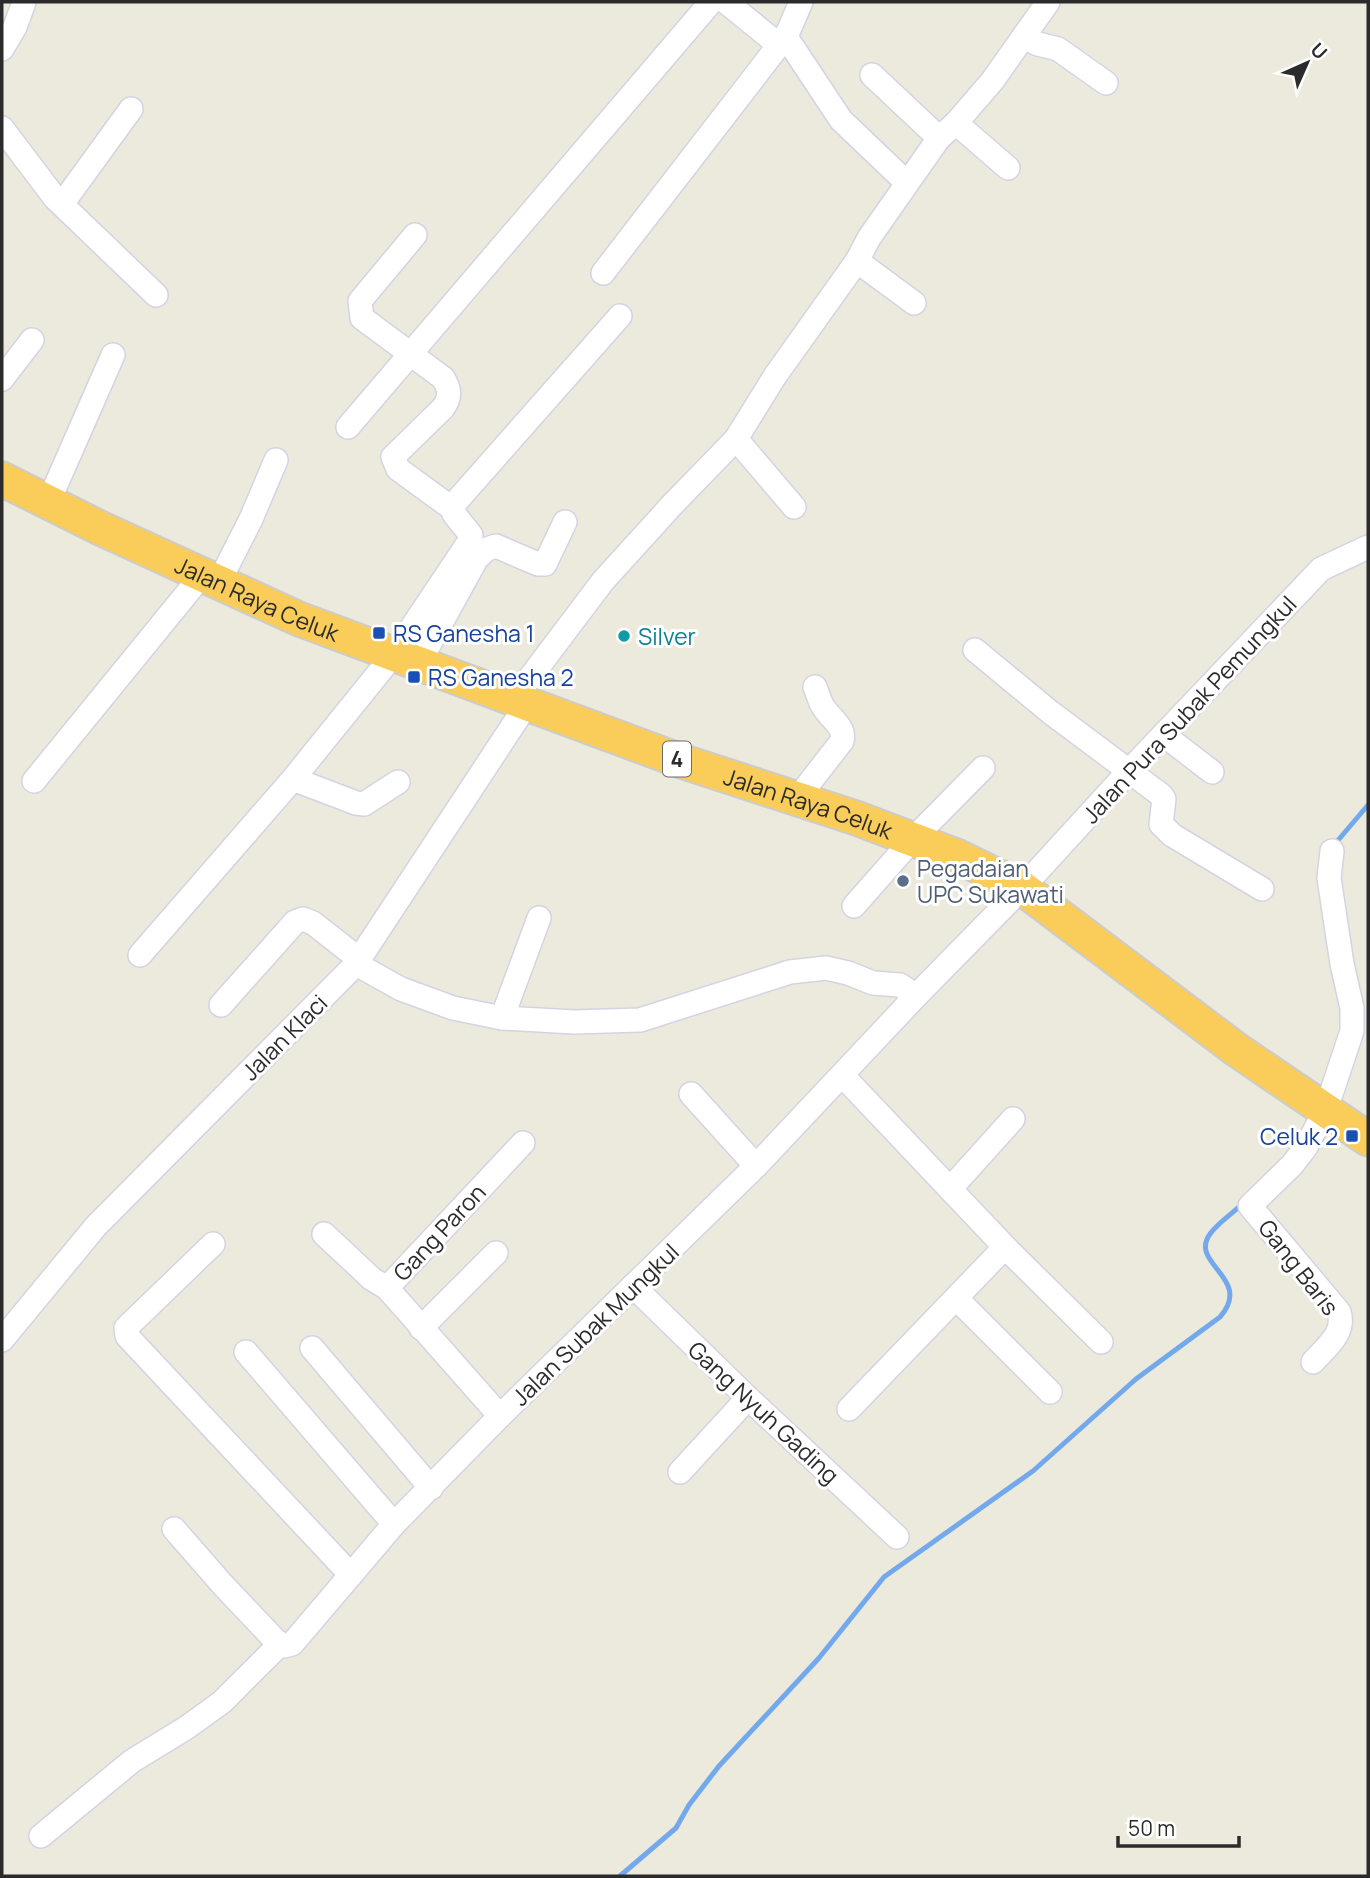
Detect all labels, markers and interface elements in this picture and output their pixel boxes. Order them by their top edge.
north arrow [1272,28,1342,98]
text: U [1305,37,1333,65]
street label: Jalan Raya Celuk [170,549,344,649]
street label: Jalan Pura Subak Pemungkul [1075,588,1303,830]
place label: RS Ganesha 1 [393,617,534,649]
place label: Silver [638,620,696,652]
marker: RS Ganesha 1 [371,625,387,641]
marker: Silver [616,628,632,644]
place label: RS Ganesha 2 [428,661,574,693]
marker: RS Ganesha 2 [406,669,422,685]
road number: 4 [663,742,691,776]
street label: Jalan Raya Celuk [720,760,898,847]
place label: Pegadaian UPC Sukawati [917,852,1064,910]
marker: Pegadaian UPC Sukawati [895,873,911,889]
street label: Jalan Klaci [234,987,334,1087]
place label: Celuk 2 [1260,1120,1338,1152]
marker: Celuk 2 [1344,1128,1360,1144]
street label: Gang Paron [386,1176,492,1288]
street label: Gang Baris [1251,1212,1347,1322]
street label: Jalan Subak Mungkul [504,1236,686,1412]
street label: Gang Nyuh Gading [681,1333,847,1491]
scale bar [1118,1804,1239,1848]
text: 50 m [1128,1814,1175,1842]

